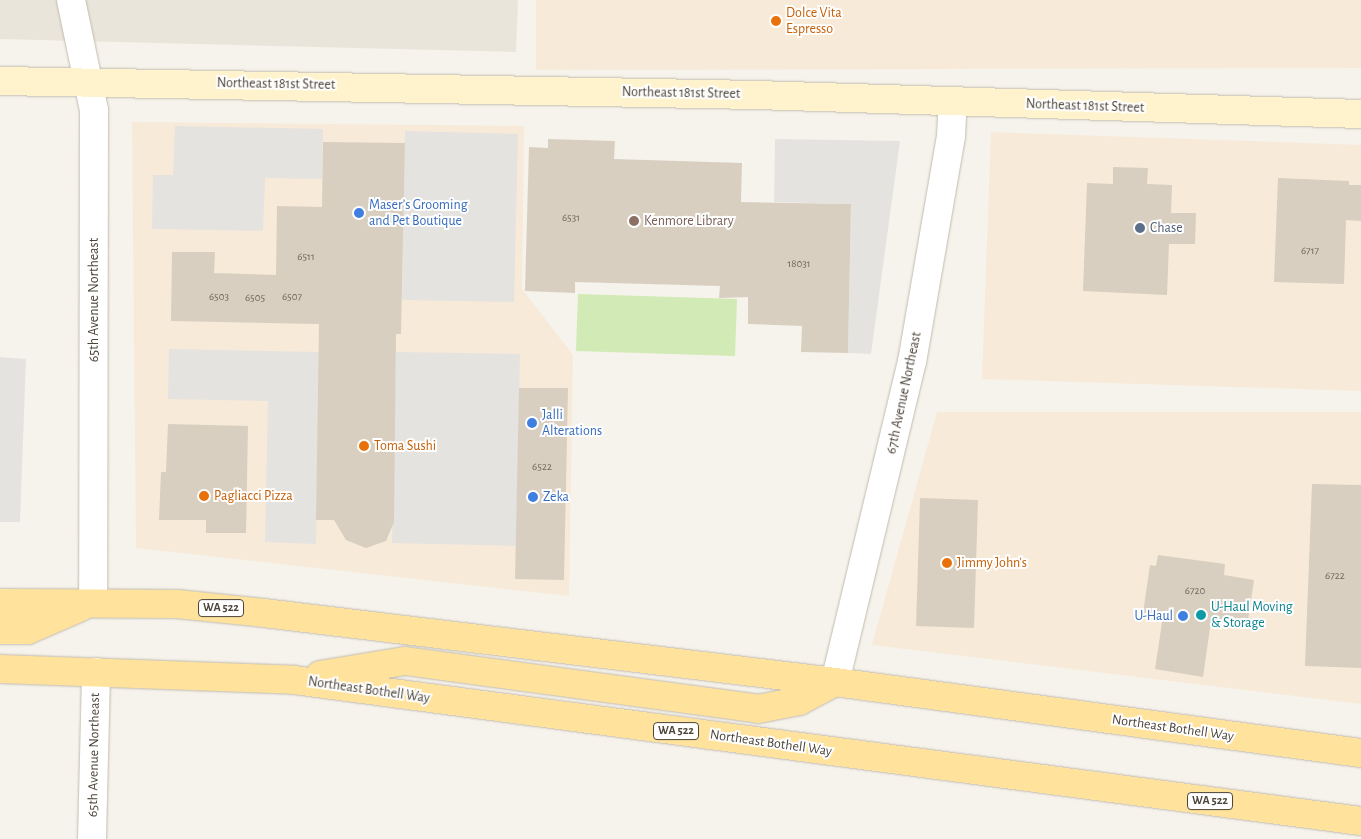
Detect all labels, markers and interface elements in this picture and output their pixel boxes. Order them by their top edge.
place label: Dolce Vita Espresso [786,5,842,38]
marker: Dolce Vita Espresso [770,15,782,27]
street label: Northeast 181st Street [217,75,335,93]
street label: Northeast 181st Street [622,84,740,102]
street label: Northeast 181st Street [1026,96,1144,116]
place label: Maser’s Grooming and Pet Boutique [369,197,468,230]
marker: Maser’s Grooming and Pet Boutique [353,207,365,219]
house number: 6531 [562,211,580,225]
place label: Kenmore Library [644,213,734,229]
marker: Kenmore Library [628,215,640,227]
place label: Chase [1150,220,1183,236]
marker: Chase [1134,222,1146,234]
street label: 65th Avenue Northeast [86,238,102,362]
house number: 6717 [1301,244,1319,258]
house number: 6511 [297,250,315,264]
house number: 18031 [787,257,811,271]
house number: 6503 [209,290,229,304]
house number: 6507 [282,290,302,304]
house number: 6505 [245,291,265,305]
street label: 67th Avenue Northeast [883,330,925,456]
place label: Jalli Alterations [542,407,602,440]
marker: Jalli Alterations [526,417,538,429]
place label: Toma Sushi [374,438,436,454]
marker: Toma Sushi [358,440,370,452]
house number: 6522 [532,460,552,474]
place label: Pagliacci Pizza [214,488,293,504]
place label: Zeka [543,489,569,505]
marker: Pagliacci Pizza [198,490,210,502]
marker: Zeka [527,491,539,503]
place label: Jimmy John's [957,555,1027,571]
marker: Jimmy John's [941,557,953,569]
house number: 6722 [1325,569,1345,583]
house number: 6720 [1185,584,1205,598]
road number: WA 522 [197,598,245,618]
place label: U-Haul Moving & Storage [1211,599,1293,632]
place label: U-Haul [1134,608,1173,624]
marker: U-Haul Moving & Storage [1195,609,1207,621]
marker: U-Haul [1177,610,1189,622]
street label: Northeast Bothell Way [307,673,431,707]
street label: 65th Avenue Northeast [85,693,103,817]
street label: Northeast Bothell Way [1111,711,1235,745]
road number: WA 522 [652,721,700,740]
street label: Northeast Bothell Way [709,726,833,760]
road number: WA 522 [1186,791,1234,810]

